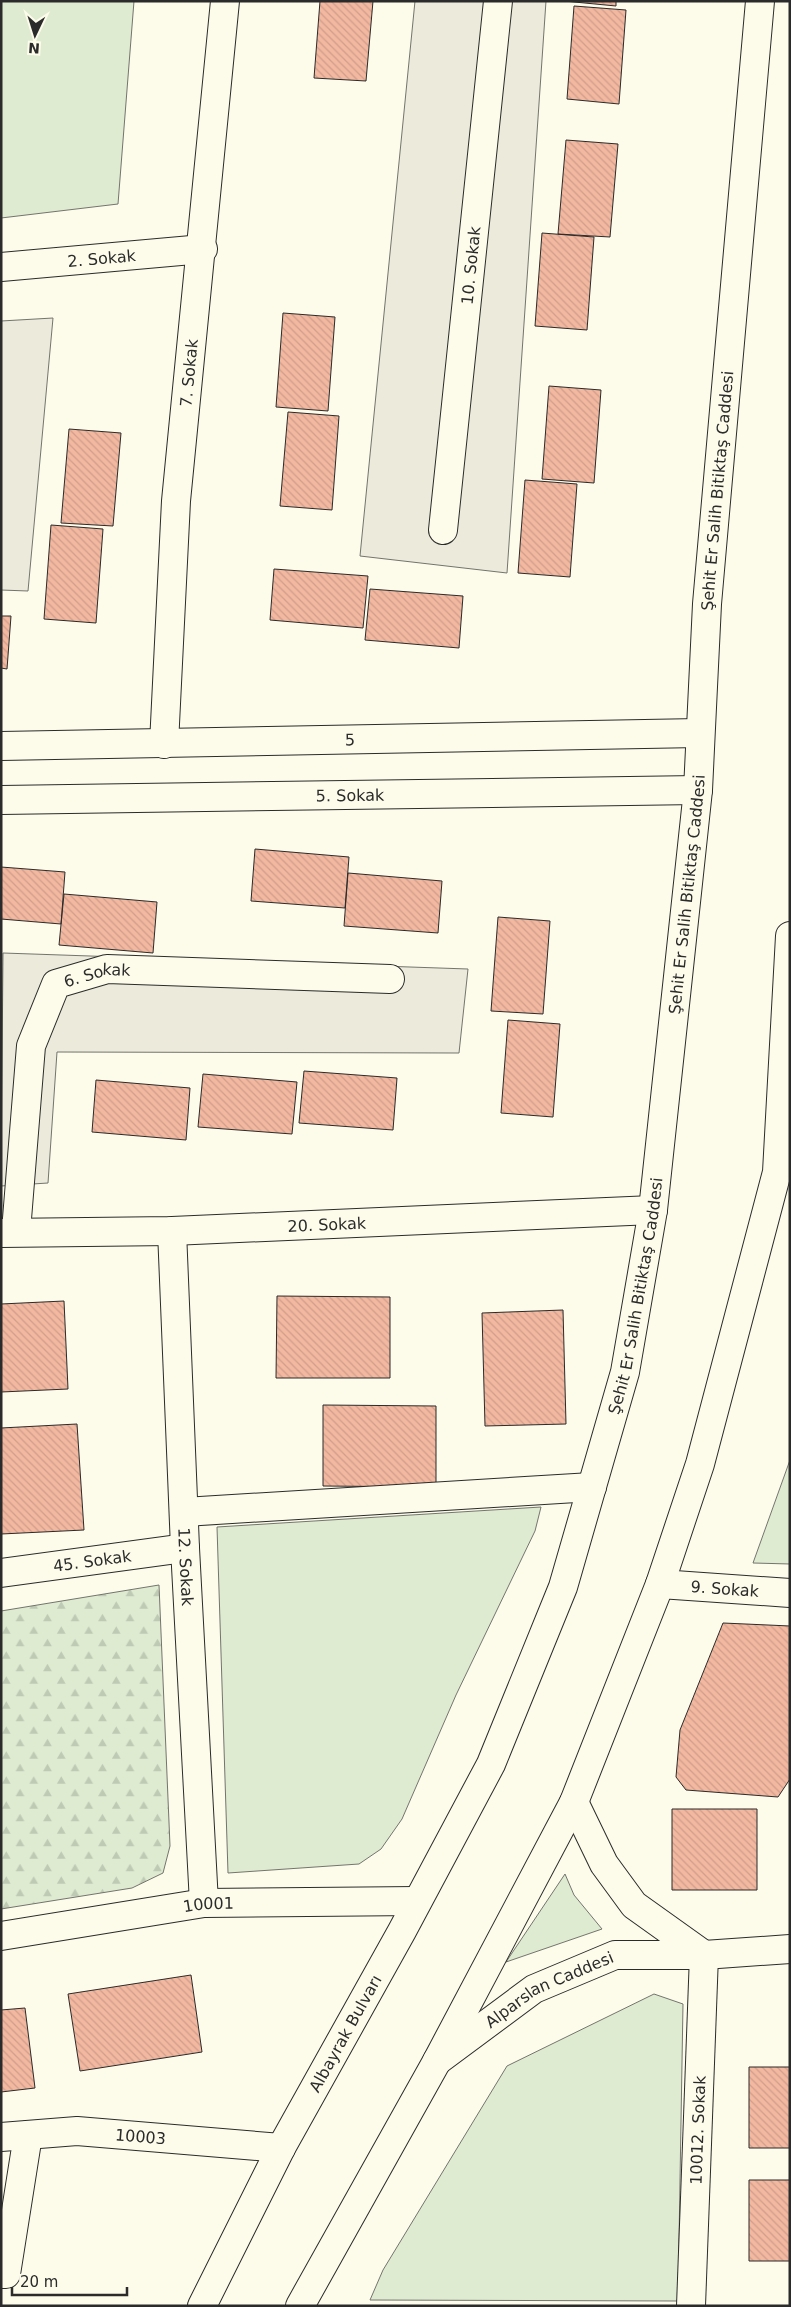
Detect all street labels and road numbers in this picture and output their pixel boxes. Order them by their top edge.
street label: 10. Sokak [457,225,485,306]
street label: 2. Sokak [67,246,137,271]
street label: 7. Sokak [176,337,202,408]
street label: Şehit Er Salih Bitiktaş Caddesi [698,370,737,611]
street label: 5 [345,730,355,750]
street label: Şehit Er Salih Bitiktaş Caddesi [665,774,709,1015]
street label: 5. Sokak [316,785,385,805]
street label: 6. Sokak [61,960,132,991]
street label: Şehit Er Salih Bitiktaş Caddesi [604,1176,666,1417]
street label: 20. Sokak [287,1214,367,1236]
street label: 12. Sokak [174,1527,197,1607]
street label: 45. Sokak [52,1546,133,1576]
street label: 9. Sokak [690,1577,760,1601]
street label: 10001 [182,1894,234,1916]
street label: Alparslan Caddesi [482,1948,616,2032]
street label: Albayrak Bulvarı [305,1971,386,2096]
street label: 10012. Sokak [687,2075,710,2185]
street label: 10003 [114,2125,167,2148]

